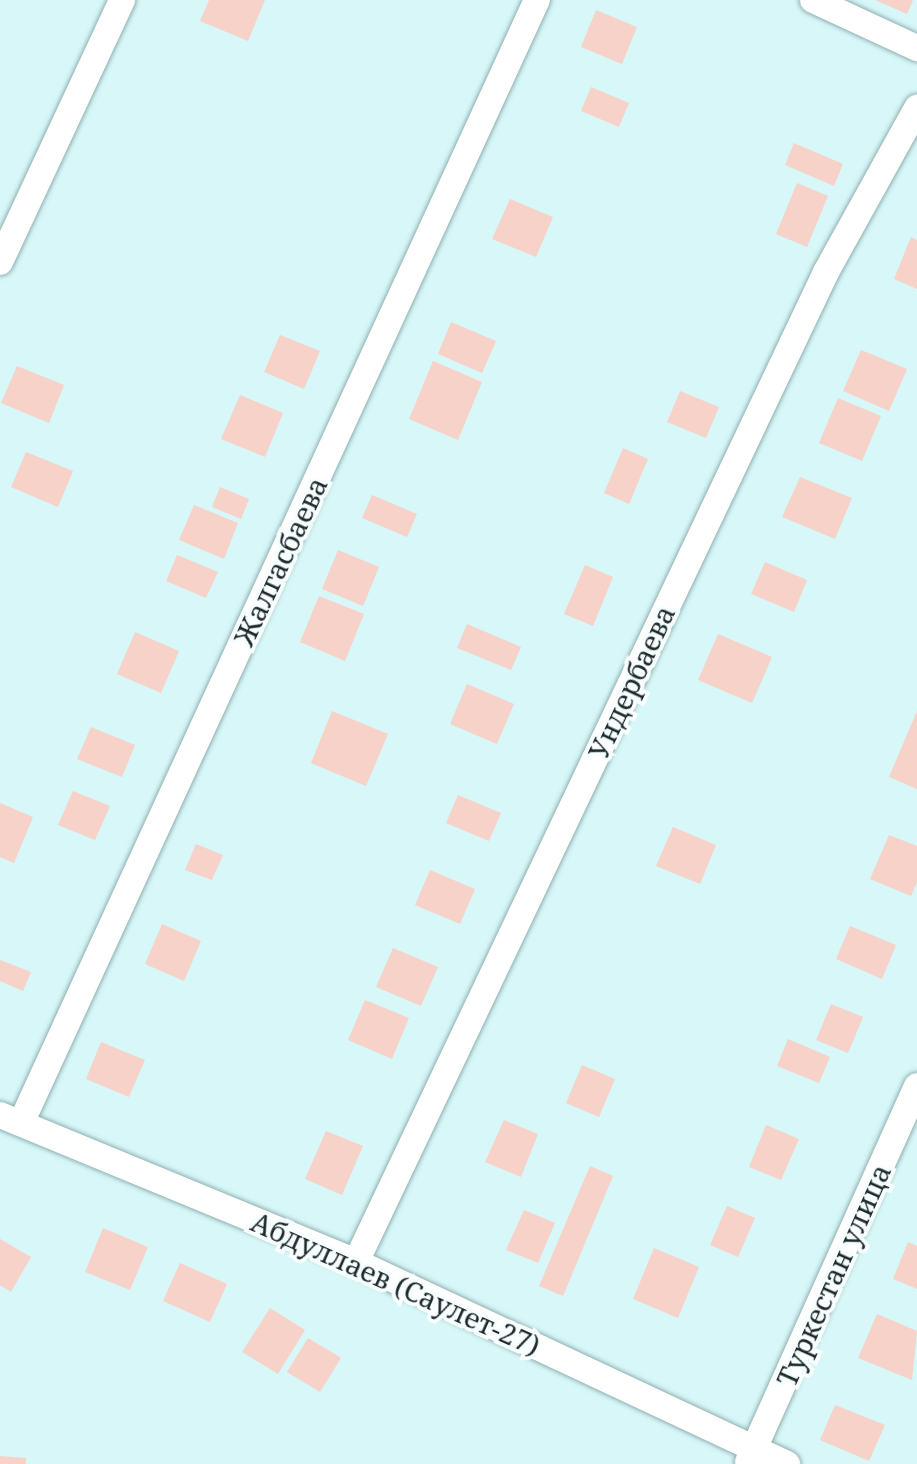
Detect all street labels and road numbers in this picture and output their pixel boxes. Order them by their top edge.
street label: Жалгасбаева [226,471,334,651]
street label: Ундербаева [581,600,681,764]
street label: Туркестан улица [769,1159,897,1391]
street label: Абдуллаев (Саулет-27) [246,1204,546,1362]

